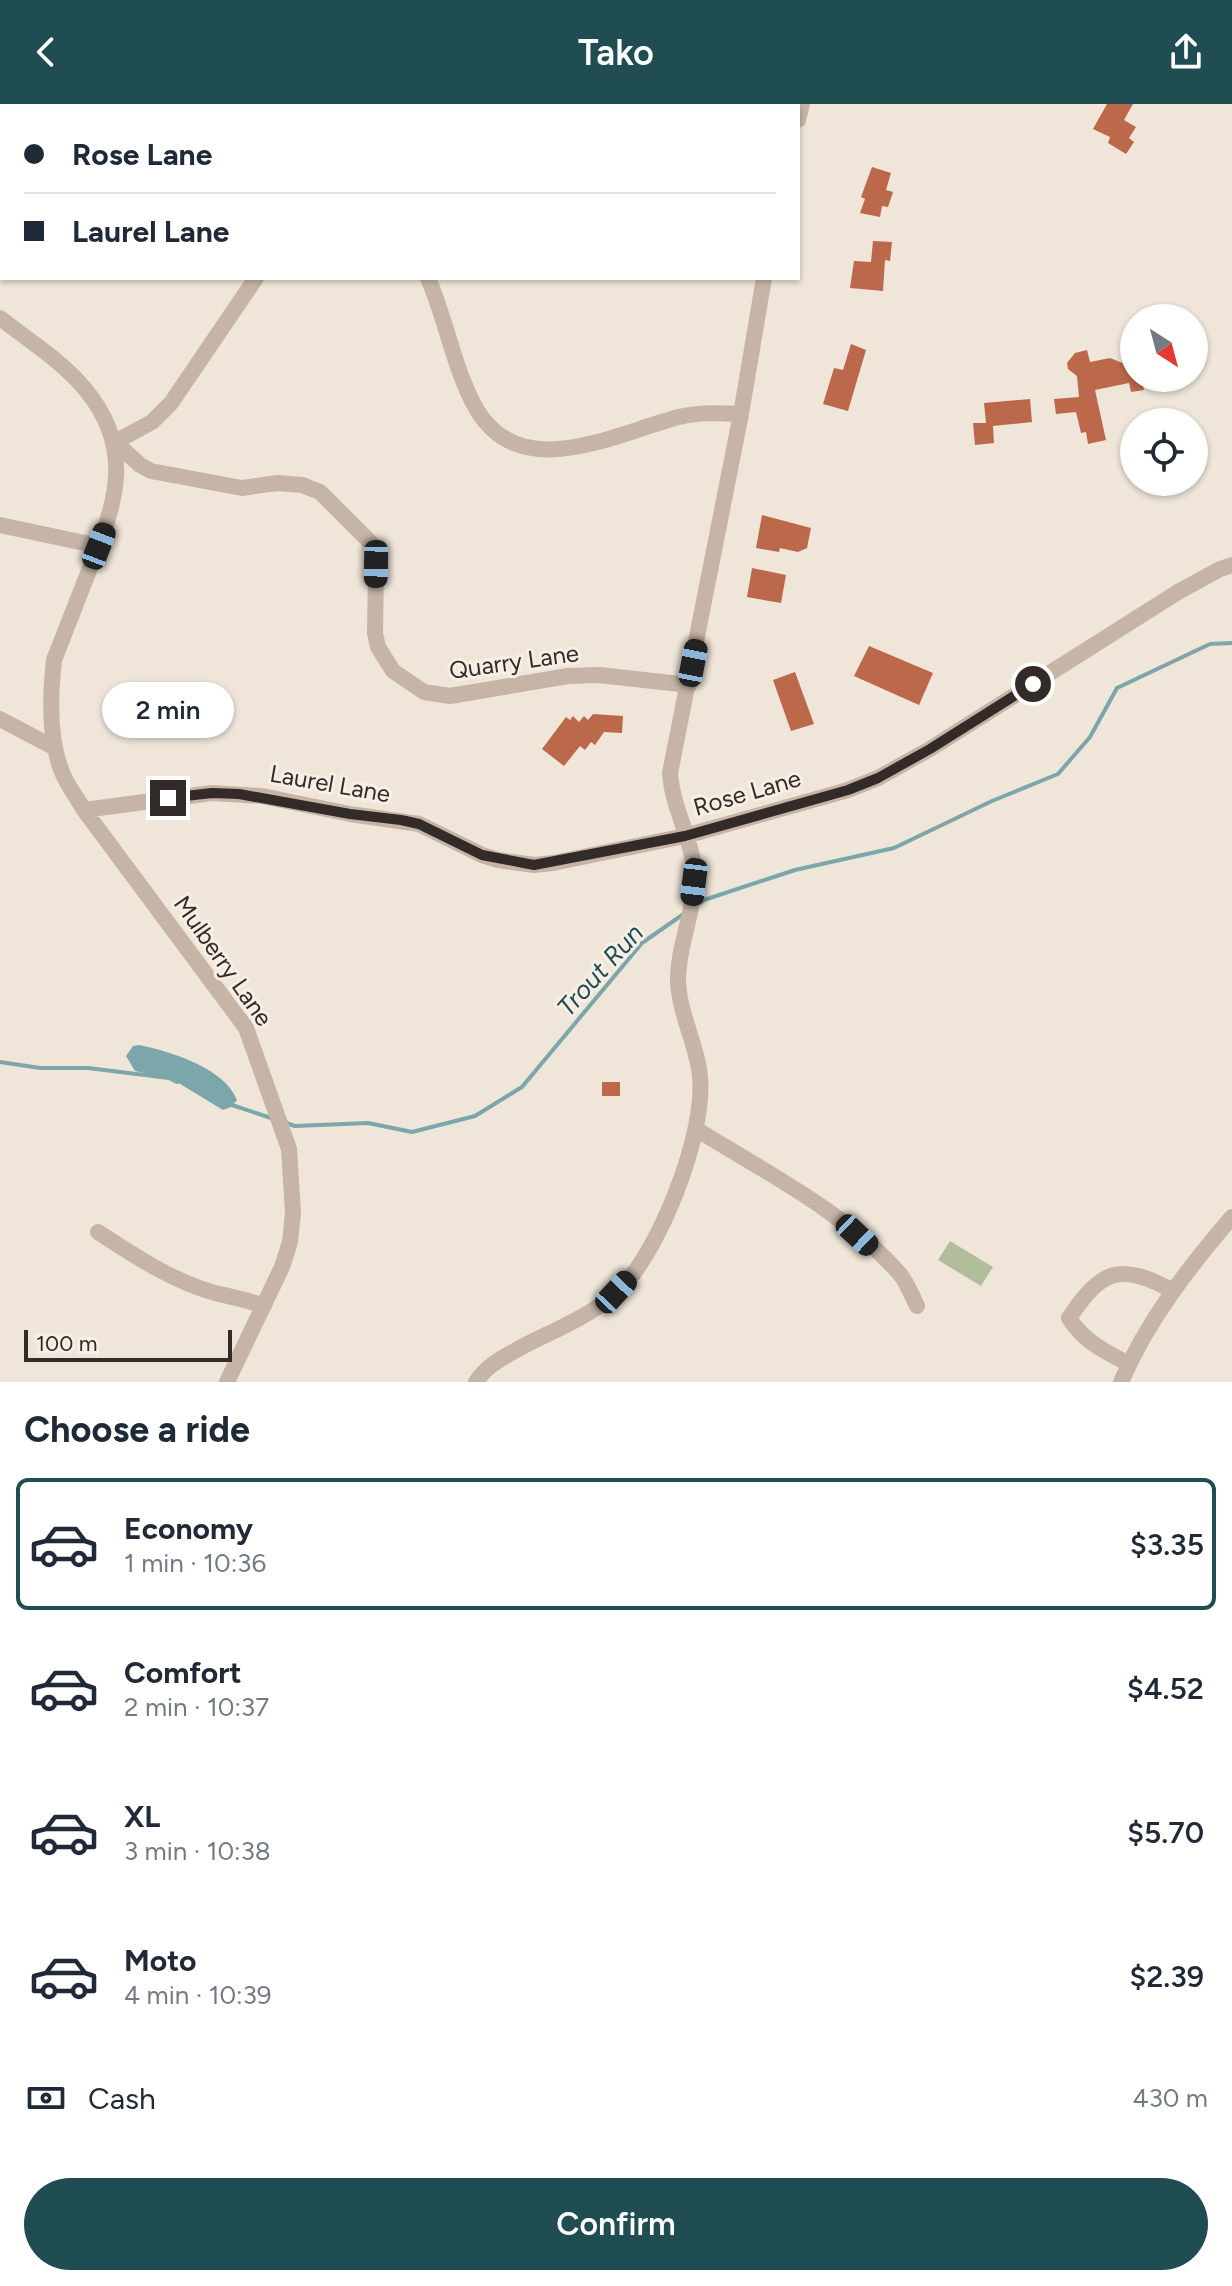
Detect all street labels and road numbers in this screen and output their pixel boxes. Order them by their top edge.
street label: Quarry Lane [447,638,580,685]
street label: Laurel Lane [268,759,393,808]
street label: Rose Lane [690,763,804,822]
street label: Mulberry Lane [168,890,279,1031]

